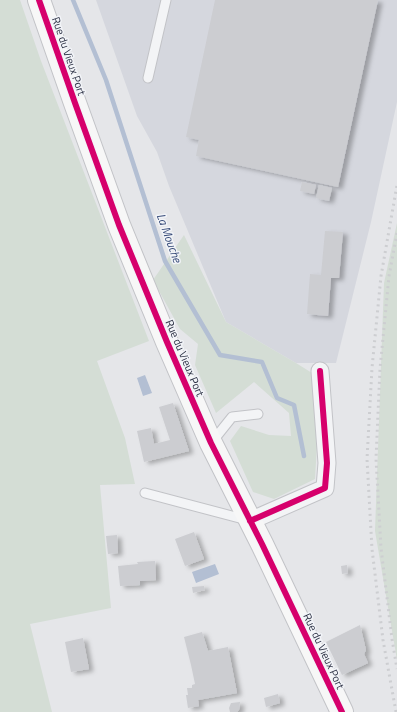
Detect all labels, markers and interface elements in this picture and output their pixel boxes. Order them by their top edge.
street label: Rue du Vieux Port [48,15,90,98]
water label: La Mouche [152,210,188,267]
street label: Rue du Vieux Port [162,317,208,399]
street label: Rue du Vieux Port [299,610,349,692]

